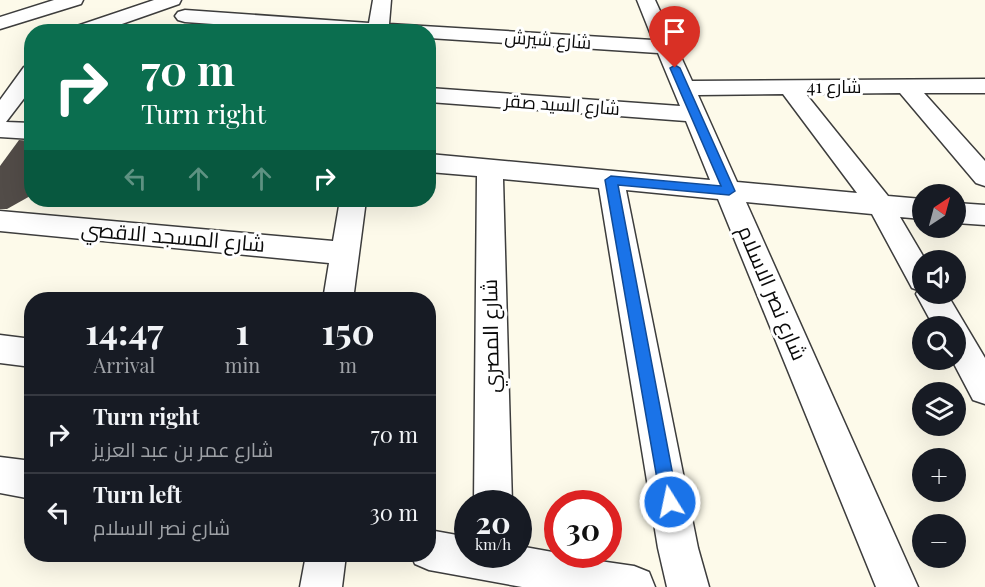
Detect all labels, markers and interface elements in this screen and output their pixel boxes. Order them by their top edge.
pin [649,6,700,68]
icon: arrive [658,15,691,48]
street label: شارع شيرش [504,24,592,55]
text: 70 m [141,41,235,97]
icon: right [42,48,120,126]
street label: شارع 41 [807,74,861,99]
street label: شارع السيد صقر [502,88,621,121]
text: Turn right [141,95,266,131]
icon: left [119,162,152,195]
icon: ahead [182,162,215,195]
icon: ahead [245,162,278,195]
icon: right [308,162,341,195]
north arrow [912,184,966,238]
map controls [912,184,966,568]
street label: شارع المسجد الاقصي [80,213,266,260]
street label: شارع نصر الاسلام [731,220,815,365]
button: sound [912,250,966,304]
street label: شارع المصري [474,279,508,393]
text: 14:47 [85,306,163,354]
text: 1 [236,306,249,354]
text: 150 [322,306,375,354]
button: search [912,316,966,370]
text: Arrival [94,351,155,378]
text: min [225,351,260,378]
text: m [339,351,357,378]
button: layers [912,382,966,436]
text: Turn right [93,401,199,431]
icon: right [42,418,75,451]
text: 70 m [371,419,418,449]
text: شارع عمر بن عبد العزيز [93,435,273,462]
button: + [912,448,966,502]
position arrow [638,470,702,534]
text: Turn left [93,479,182,509]
speed limit sign: 30 [544,490,622,568]
icon: left [42,496,75,529]
text: 30 m [370,497,418,527]
text: 20 [475,502,511,542]
text: شارع نصر الاسلام [93,513,230,540]
button: − [912,514,966,568]
text: km/h [475,534,511,554]

